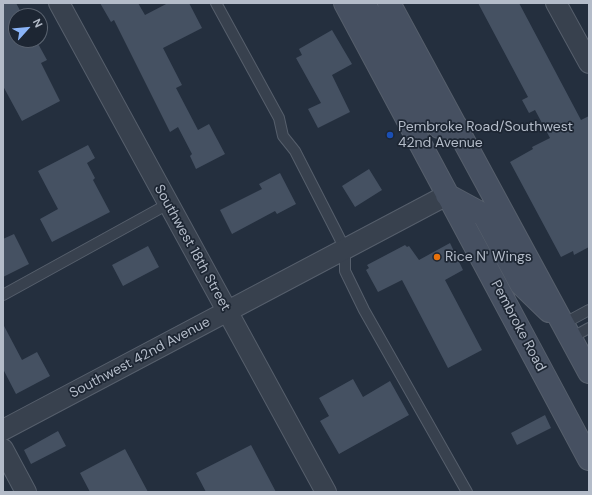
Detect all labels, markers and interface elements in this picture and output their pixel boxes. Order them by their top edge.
north arrow [8,8,48,48]
text: N [30,16,46,30]
place label: Pembroke Road/Southwest 42nd Avenue [398,119,573,152]
marker: Pembroke Road/Southwest 42nd Avenue [385,130,395,140]
street label: Southwest 18th Street [150,182,234,314]
place label: Rice N' Wings [445,249,532,265]
marker: Rice N' Wings [432,252,442,262]
street label: Pembroke Road [487,277,549,375]
street label: Southwest 42nd Avenue [67,314,213,402]

